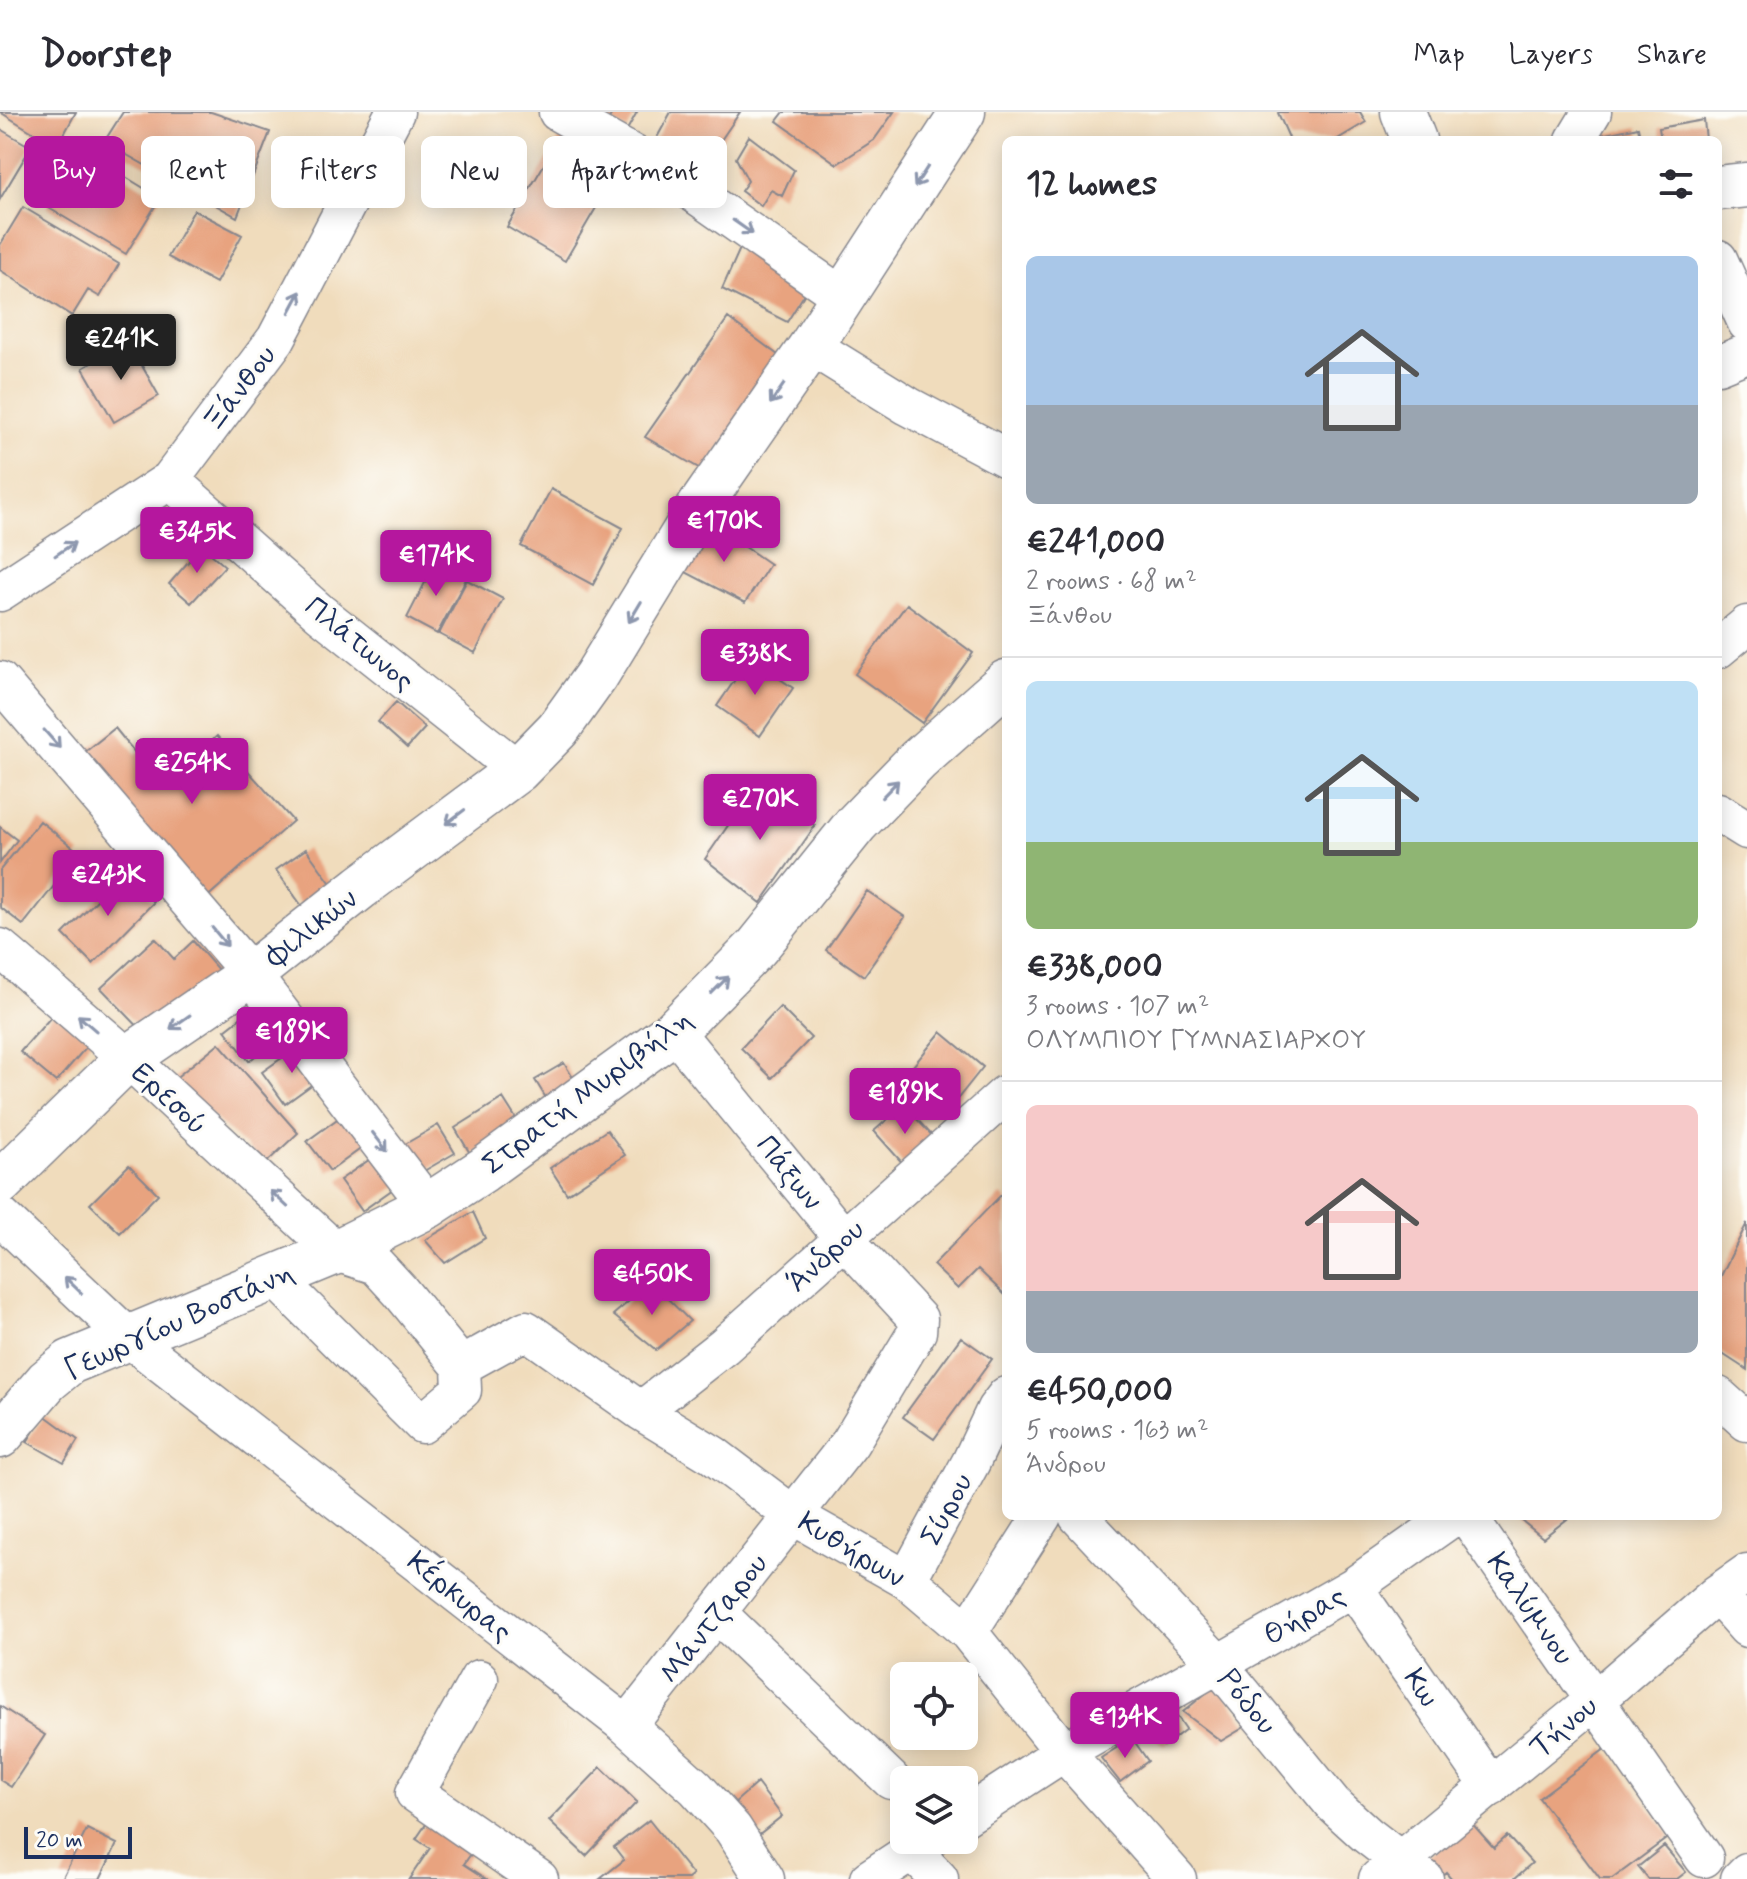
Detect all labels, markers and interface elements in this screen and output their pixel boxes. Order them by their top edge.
text: Doorstep [40,31,173,80]
text: Map [1414,37,1465,74]
text: Layers [1509,37,1593,74]
text: Share [1637,37,1707,74]
chip: Buy [24,136,125,208]
chip: Rent [141,136,255,208]
chip: Filters [271,136,405,208]
chip: New [421,136,527,208]
chip: Apartment [543,136,727,208]
text: 12 homes [1026,162,1157,207]
icon: filters [1654,162,1698,206]
one-way arrow [912,166,929,188]
one-way arrow [731,219,753,235]
one-way arrow [288,290,304,314]
icon: home [1290,308,1434,452]
pin: €241K [65,314,177,382]
text: €241K [84,323,158,357]
street label: Ξάνθου [195,337,286,440]
one-way arrow [769,382,785,404]
pin: €170K [668,496,780,564]
text: €170K [686,505,762,539]
pin: €345K [141,507,253,575]
text: €345K [158,516,236,550]
text: €241,000 [1026,520,1165,565]
pin: €174K [380,530,492,598]
text: €174K [398,539,474,573]
one-way arrow [53,541,76,557]
text: 2 rooms · 68 m² [1026,565,1197,599]
street label: Πλάτωνος [296,588,422,700]
text: Ξάνθου [1026,599,1112,633]
one-way arrow [627,600,643,623]
pin: €338K [699,629,811,697]
text: €338K [719,638,791,672]
one-way arrow [42,729,60,749]
icon: home [1290,733,1434,877]
pin: €254K [136,738,248,806]
text: €254K [153,747,231,781]
pin: €270K [704,774,816,842]
one-way arrow [880,780,899,799]
text: €270K [722,783,798,817]
one-way arrow [445,808,467,825]
pin: €243K [52,850,164,918]
text: €243K [71,859,145,893]
street label: Φιλικών [257,880,366,977]
one-way arrow [211,926,229,947]
text: €338,000 [1026,945,1163,990]
one-way arrow [710,976,729,995]
text: 3 rooms · 107 m² [1026,990,1209,1024]
street label: Στρατή Μυριβήλη [475,1000,701,1184]
pin: €189K [236,1007,348,1075]
one-way arrow [78,1014,98,1032]
one-way arrow [169,1014,191,1030]
text: €189K [255,1016,329,1050]
text: ΟΛΥΜΠΙΟΥ ΓΥΜΝΑΣΙΑΡΧΟΥ [1026,1024,1366,1058]
street label: Ερεσού [123,1054,215,1144]
pin: €189K [849,1068,961,1136]
text: €189K [868,1077,942,1111]
street label: Πάξων [747,1127,831,1219]
one-way arrow [372,1131,389,1152]
icon: home [1290,1157,1434,1301]
one-way arrow [269,1191,289,1209]
street label: Άνδρου [779,1211,873,1301]
pin: €450K [596,1249,708,1317]
street label: Γεωργίου Βοστάνη [58,1253,301,1390]
text: €450K [612,1258,692,1292]
one-way arrow [63,1276,83,1294]
text: €450,000 [1026,1369,1173,1414]
text: 5 rooms · 163 m² [1026,1414,1209,1448]
text: Άνδρου [1026,1448,1106,1482]
street label: Σύρου [912,1467,983,1553]
street label: Κυθήρων [790,1503,912,1597]
street label: Κέρκυρας [398,1543,520,1652]
street label: Καλύμνου [1477,1545,1583,1673]
street label: Μάντζαρου [651,1546,777,1692]
street label: Θήρας [1257,1577,1353,1655]
street label: Ρόδου [1208,1661,1285,1743]
street label: Κω [1394,1661,1448,1715]
map controls [890,1662,978,1854]
button: locate [890,1662,978,1750]
street label: Τήνου [1522,1687,1606,1767]
pin: €134K [1069,1692,1181,1760]
text: €134K [1088,1701,1162,1735]
button: layers [890,1766,978,1854]
scale bar [24,1823,132,1859]
text: 20 m [36,1827,83,1855]

